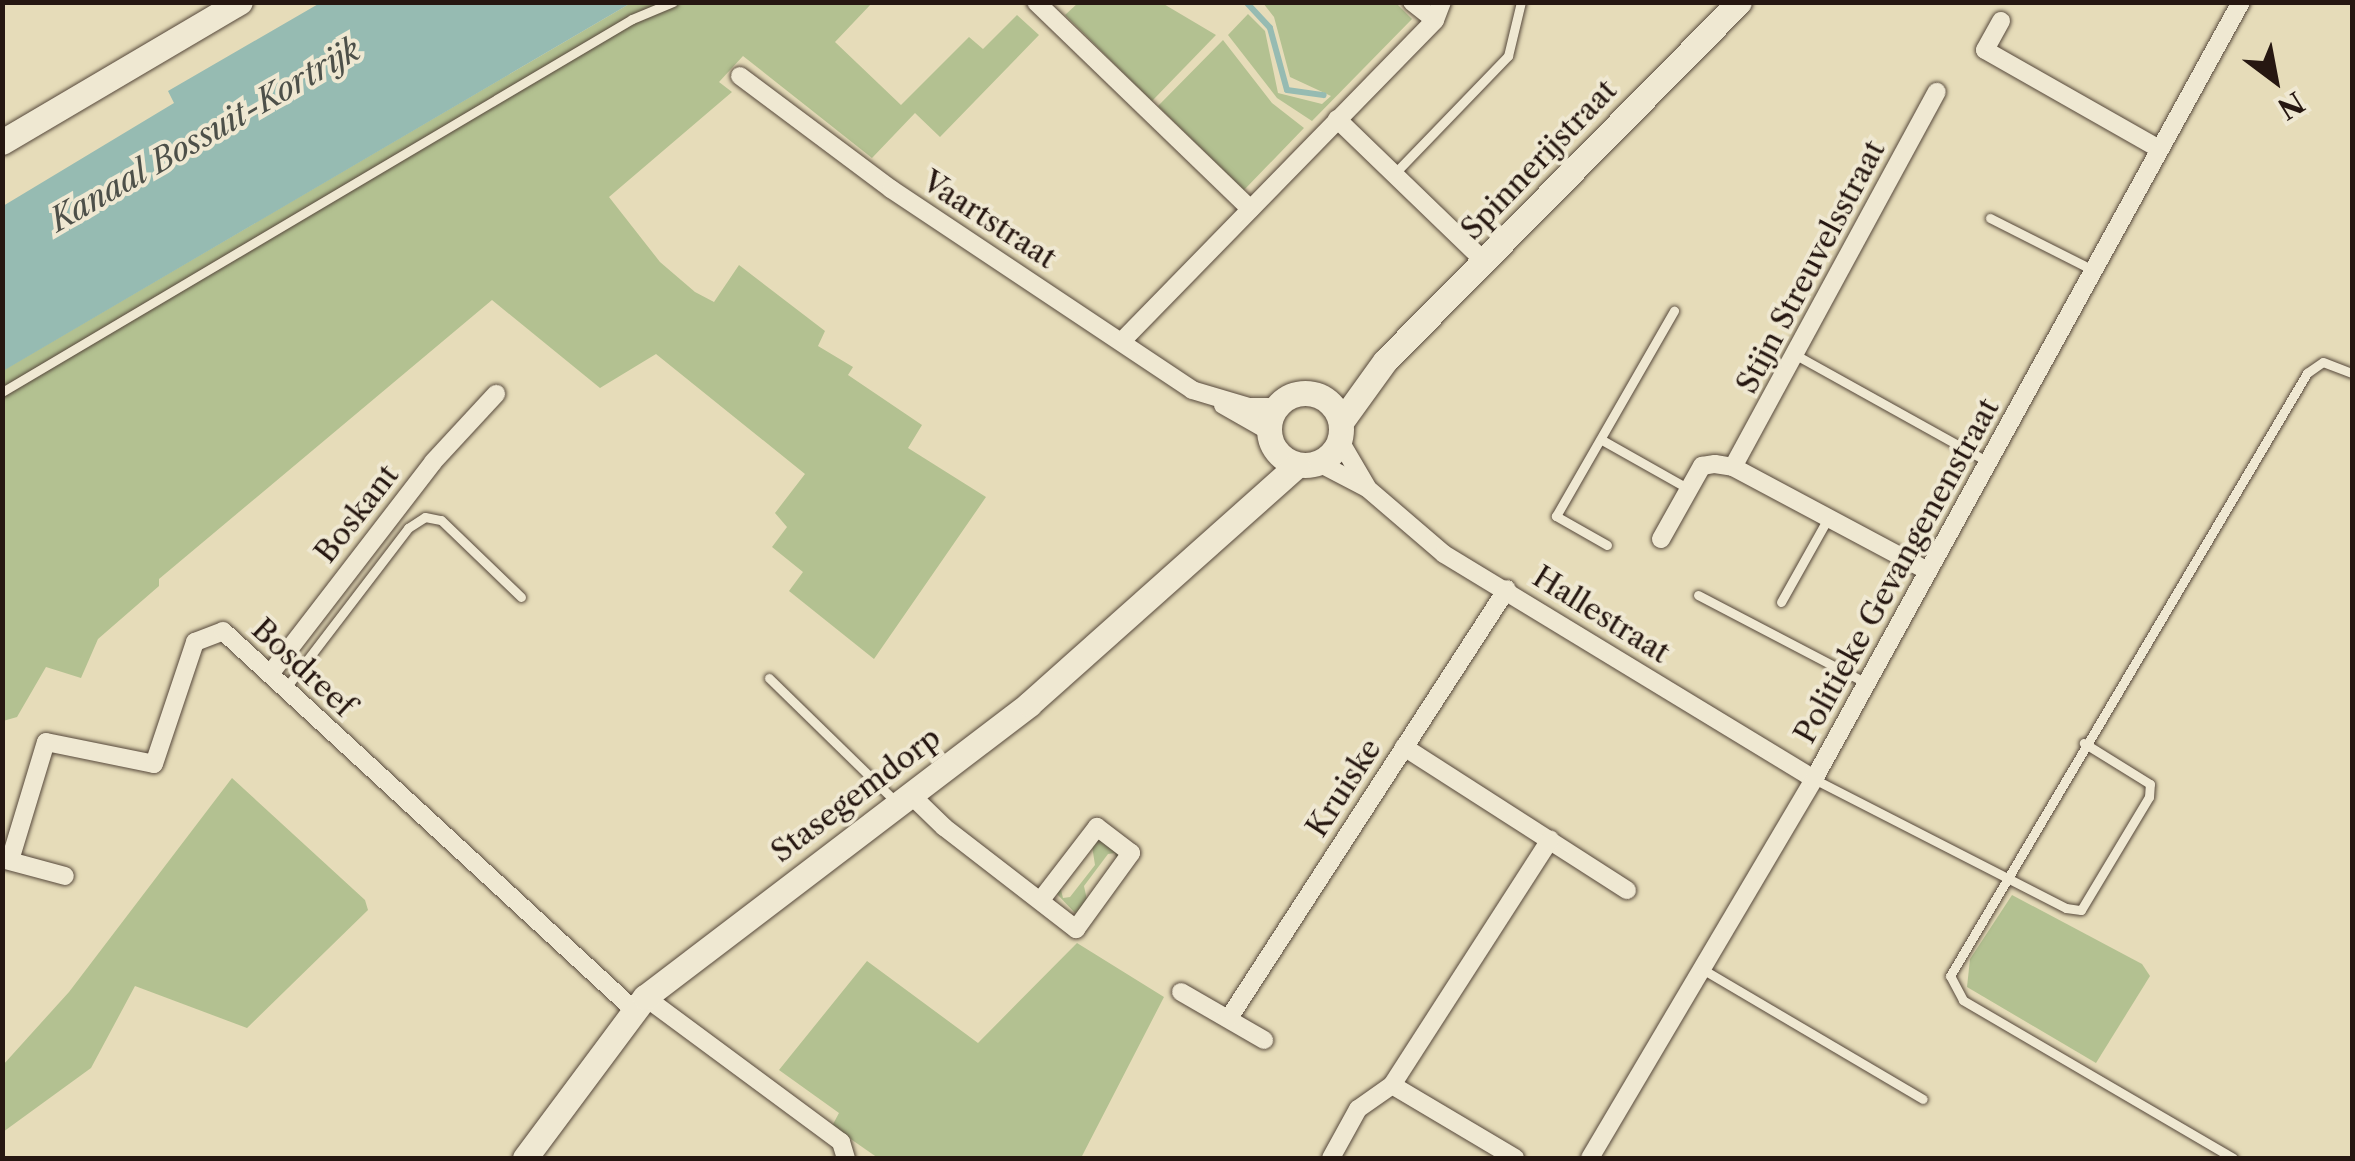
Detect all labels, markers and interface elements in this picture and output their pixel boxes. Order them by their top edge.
water label: Kanaal Bossuit-Kortrijk [43,30,367,240]
north arrow [2225,30,2325,130]
street label: Spinnerijstraat [1454,73,1624,247]
text: N [2272,85,2310,126]
street label: Stijn Streuvelsstraat [1729,134,1893,400]
street label: Vaartstraat [915,164,1063,276]
street label: Politieke Gevangenenstraat [1787,392,2007,750]
street label: Boskant [308,458,406,570]
street label: Hallestraat [1526,559,1676,671]
street label: Bosdreef [244,611,362,725]
street label: Stasegemdorp [764,720,948,870]
street label: Kruiske [1299,732,1389,844]

